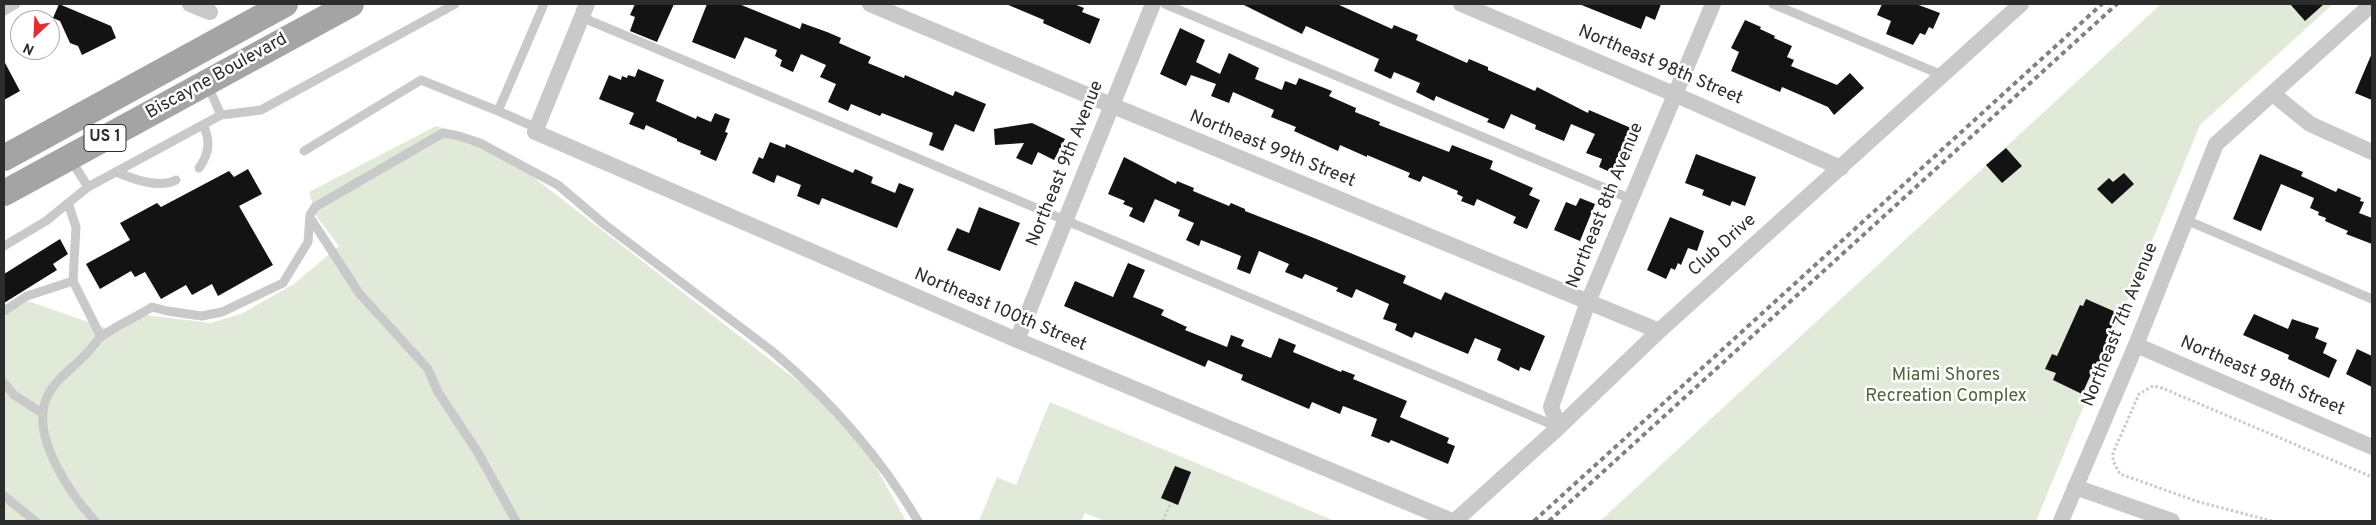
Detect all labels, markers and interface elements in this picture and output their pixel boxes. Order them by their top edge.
north arrow [10,10,60,60]
street label: Northeast 98th Street [1574,21,1746,111]
street label: Biscayne Boulevard [143,29,291,125]
text: N [21,38,37,58]
street label: Northeast 9th Avenue [1023,78,1109,250]
street label: Northeast 99th Street [1186,107,1358,193]
street label: Northeast 8th Avenue [1563,120,1649,292]
road number: US 1 [84,125,126,152]
street label: Club Drive [1685,210,1761,282]
street label: Northeast 7th Avenue [2078,240,2164,410]
street label: Northeast 100th Street [911,265,1089,357]
street label: Northeast 98th Street [2176,332,2348,422]
park label: Miami Shores Recreation Complex [1865,365,2027,408]

